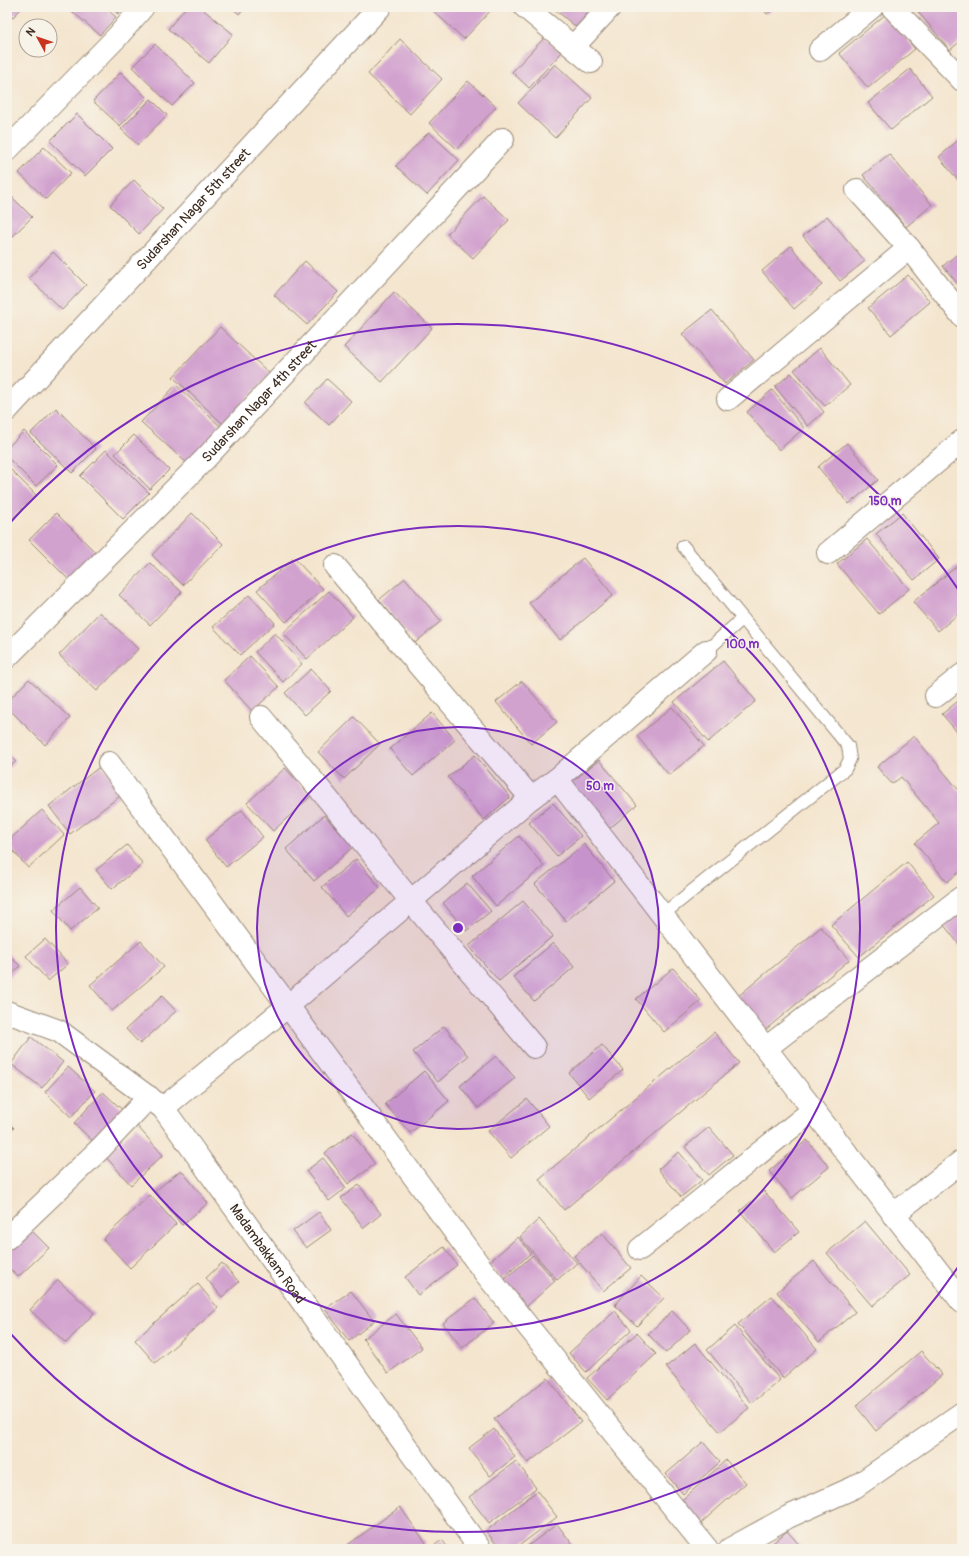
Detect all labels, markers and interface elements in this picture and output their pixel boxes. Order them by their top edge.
north arrow [18,18,58,58]
text: N [23,24,38,39]
street label: Sudarshan Nagar 5th street [133,144,254,273]
street label: Sudarshan Nagar 4th street [198,336,320,466]
text: 150 m [869,494,902,509]
text: 100 m [725,637,760,652]
text: 50 m [586,779,614,794]
centre of rings [451,921,465,935]
street label: Madambakkam Road [226,1200,309,1307]

